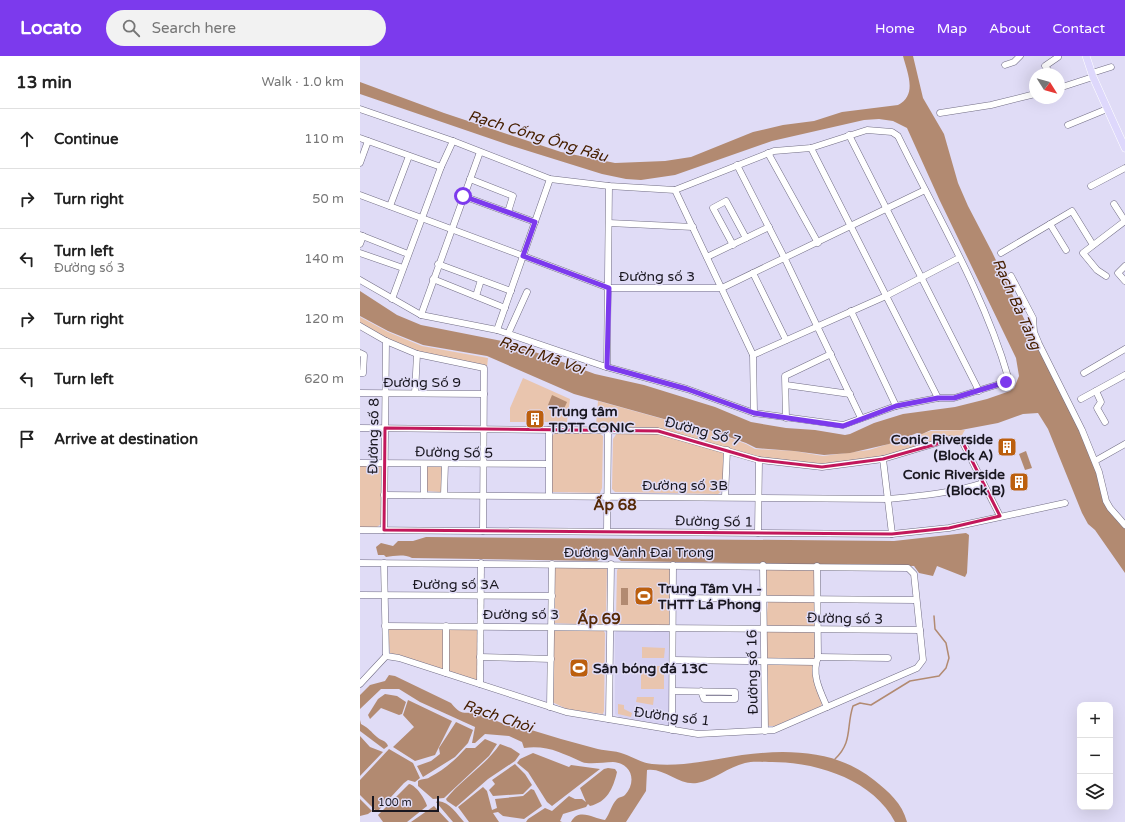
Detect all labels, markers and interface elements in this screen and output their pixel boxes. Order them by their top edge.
search box [106,10,386,46]
text: Locato [20,17,82,39]
icon: search [120,17,142,39]
text: Search here [152,19,236,37]
text: Home [875,20,915,37]
text: Map [937,20,967,37]
text: About [989,20,1031,37]
text: Contact [1053,20,1105,37]
north arrow [1029,68,1065,104]
text: 13 min [16,72,72,93]
text: Walk · 1.0 km [262,74,344,90]
water label: Rạch Cống Ông Râu [466,106,611,166]
icon: ahead [16,128,38,150]
text: Continue [54,130,118,148]
text: 110 m [304,131,344,147]
route start [454,187,472,205]
icon: right [16,188,38,210]
text: Turn right [54,190,124,208]
text: 50 m [312,191,344,207]
text: Turn left [54,242,114,260]
icon: left [16,248,38,270]
text: 140 m [304,251,344,267]
water label: Rạch Bà Tàng [989,256,1046,354]
text: Đường số 3 [54,260,125,276]
street label: Đường số 3 [619,268,695,285]
icon: right [16,308,38,330]
text: Turn right [54,310,124,328]
text: 120 m [304,311,344,327]
water label: Rạch Mã Voi [497,332,589,379]
icon: left [16,368,38,390]
text: Turn left [54,370,114,388]
text: 620 m [304,371,344,387]
route end [997,373,1015,391]
street label: Đường Số 9 [383,374,461,391]
street label: Đường số 8 [364,398,383,474]
place label: Trung tâm TDTT CONIC [548,403,634,436]
building icon: Trung tâm TDTT CONIC [524,408,546,430]
street label: Đường Số 7 [663,413,743,450]
icon: arrive [16,428,38,450]
text: Arrive at destination [54,430,198,448]
place label: Conic Riverside (Block A) [891,431,993,464]
building icon: Conic Riverside (Block A) [996,436,1018,458]
street label: Đường Số 5 [415,443,493,462]
place label: Conic Riverside (Block B) [903,466,1005,499]
building icon: Conic Riverside (Block B) [1008,471,1030,493]
street label: Đường số 3B [642,477,728,494]
district label: Ấp 68 [593,494,637,515]
street label: Đường Số 1 [675,512,753,531]
street label: Đường Vành Đai Trong [564,544,714,561]
street label: Đường số 3A [413,576,499,593]
place label: Trung Tâm VH - THTT Lá Phong [657,580,762,613]
sports icon: Trung Tâm VH - THTT Lá Phong [633,585,655,607]
street label: Đường số 3 [483,606,559,623]
district label: Ấp 69 [577,608,621,629]
street label: Đường số 3 [807,609,883,628]
street label: Đường số 16 [743,629,762,715]
sports icon: Sân bóng đá 13C [568,657,590,679]
place label: Sân bóng đá 13C [593,660,708,677]
water label: Rạch Chòi [461,696,537,737]
map controls [1077,702,1113,810]
button: + [1077,702,1113,738]
street label: Đường số 1 [633,703,711,730]
button: − [1077,738,1113,774]
button: layers [1077,774,1113,810]
scale bar [372,794,439,813]
text: 100 m [378,796,412,809]

